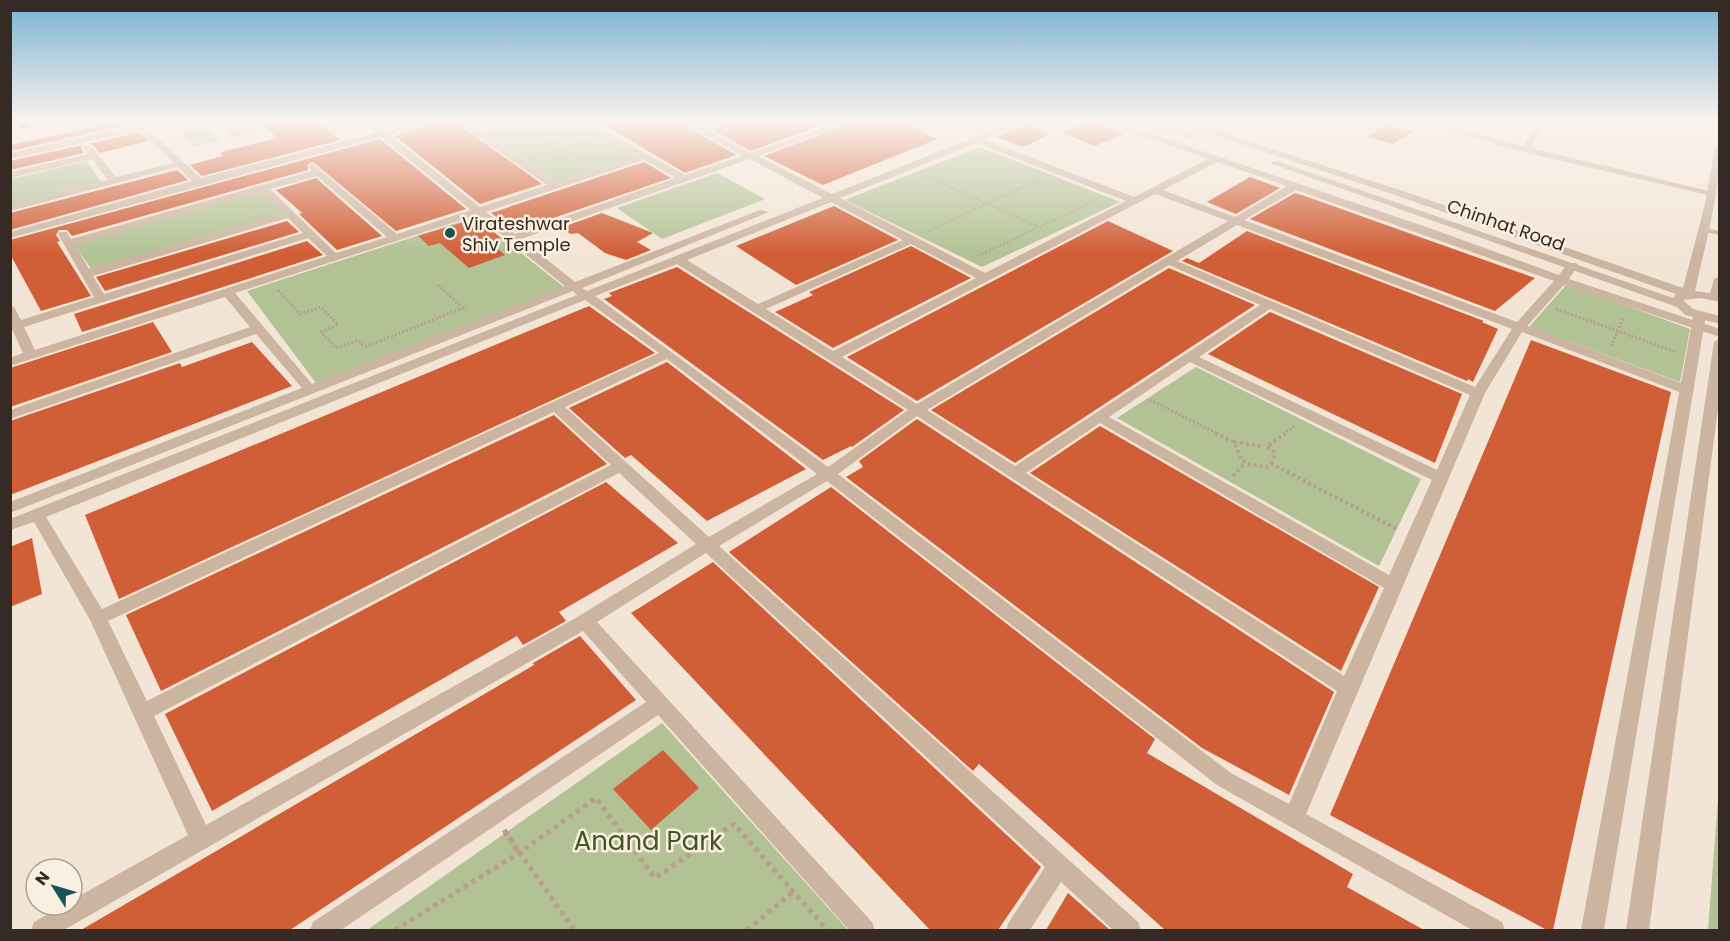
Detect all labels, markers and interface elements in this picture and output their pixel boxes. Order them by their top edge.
street label: Chinhat Road [1444,193,1568,257]
place label: Virateshwar Shiv Temple [462,211,571,257]
marker: Virateshwar Shiv Temple [443,226,457,240]
park label: Anand Park [574,823,723,859]
north arrow [24,857,84,917]
text: N [30,867,55,890]

